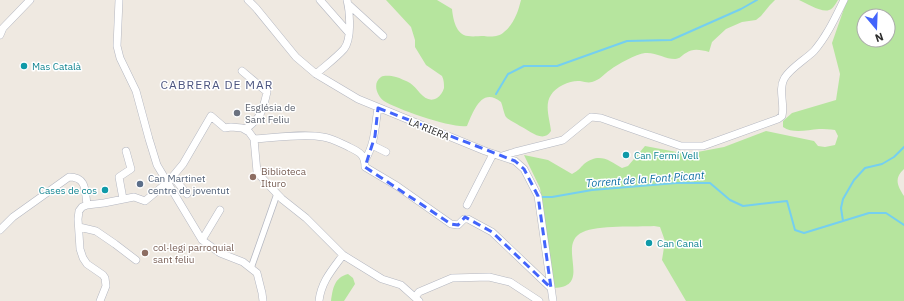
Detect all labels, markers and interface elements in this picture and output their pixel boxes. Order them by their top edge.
north arrow [856,8,896,48]
text: N [873,30,885,45]
place label: Mas Català [32,60,82,73]
marker: Mas Català [19,61,29,71]
district label: CABRERA DE MAR [161,77,273,92]
place label: Església de Sant Feliu [245,101,296,126]
marker: Església de Sant Feliu [232,108,242,118]
street label: LA RIERA [407,115,452,143]
place label: Can Fermí Vell [634,149,699,162]
marker: Can Fermí Vell [621,150,631,160]
place label: Biblioteca Ilturo [261,165,307,190]
water label: Torrent de la Font Picant [585,168,705,190]
place label: Can Martinet centre de joventut [148,172,230,197]
marker: Biblioteca Ilturo [248,172,258,182]
marker: Can Martinet centre de joventut [135,179,145,189]
place label: Cases de cos [39,184,97,197]
marker: Cases de cos [100,185,110,195]
place label: Can Canal [657,237,702,250]
marker: Can Canal [644,238,654,248]
place label: col·legi parroquial sant feliu [153,241,234,266]
marker: col·legi parroquial sant feliu [140,248,150,258]

